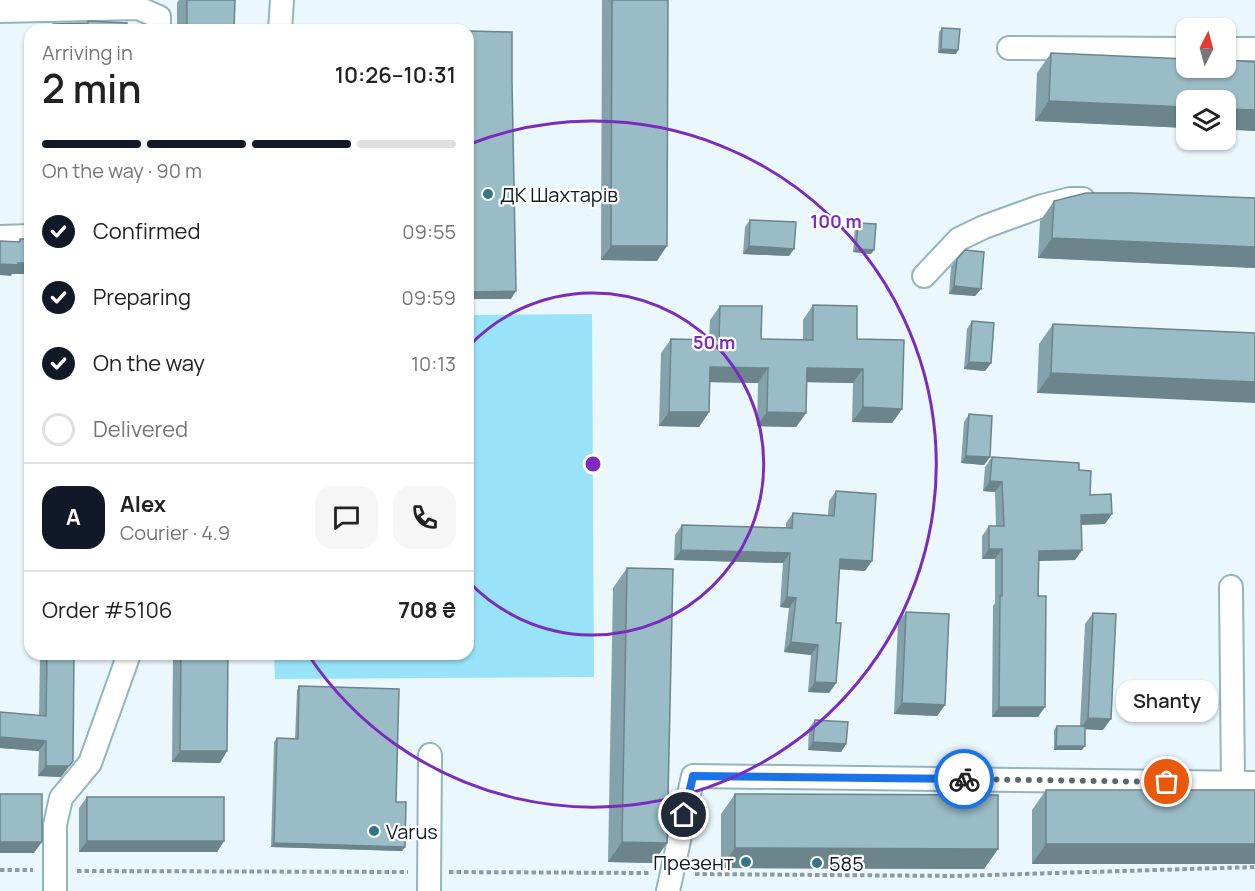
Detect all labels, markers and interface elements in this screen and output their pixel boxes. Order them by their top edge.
north arrow [1176,18,1236,78]
map controls [1176,18,1236,150]
text: Arriving in [42,39,133,66]
text: 10:26–10:31 [335,60,456,90]
text: 2 min [42,61,141,115]
button: layers [1176,90,1236,150]
text: On the way · 90 m [42,157,202,184]
place label: ДК Шахтарів [500,181,618,208]
marker: ДК Шахтарів [481,187,495,201]
text: 100 m [810,209,862,233]
icon: check [42,215,75,248]
text: Confirmed [93,216,201,246]
text: 09:55 [402,218,456,245]
icon: check [42,281,75,314]
text: Preparing [93,282,191,312]
text: 09:59 [401,284,456,311]
text: 50 m [693,330,735,354]
icon: check [42,347,75,380]
text: On the way [93,348,205,378]
text: 10:13 [411,350,456,377]
text: Delivered [93,414,188,444]
centre of rings [583,454,603,474]
button: chat [315,486,378,549]
button: phone [393,486,456,549]
text: Alex [120,489,166,519]
text: A [66,502,81,532]
text: Courier · 4.9 [120,519,230,546]
text: Order #5106 [42,595,172,625]
text: 708 ₴ [398,595,456,625]
callout: Shanty [1116,680,1218,722]
text: Shanty [1133,687,1201,714]
courier [934,749,994,809]
pin [1141,756,1192,807]
icon: bike [948,763,981,796]
icon: bag [1150,765,1183,798]
pin [658,789,709,840]
icon: home [667,798,700,831]
place label: Varus [386,818,438,845]
marker: Varus [367,824,381,838]
place label: Презент [653,849,734,876]
place label: 585 [829,850,864,877]
marker: Презент [739,855,753,869]
marker: 585 [810,856,824,870]

